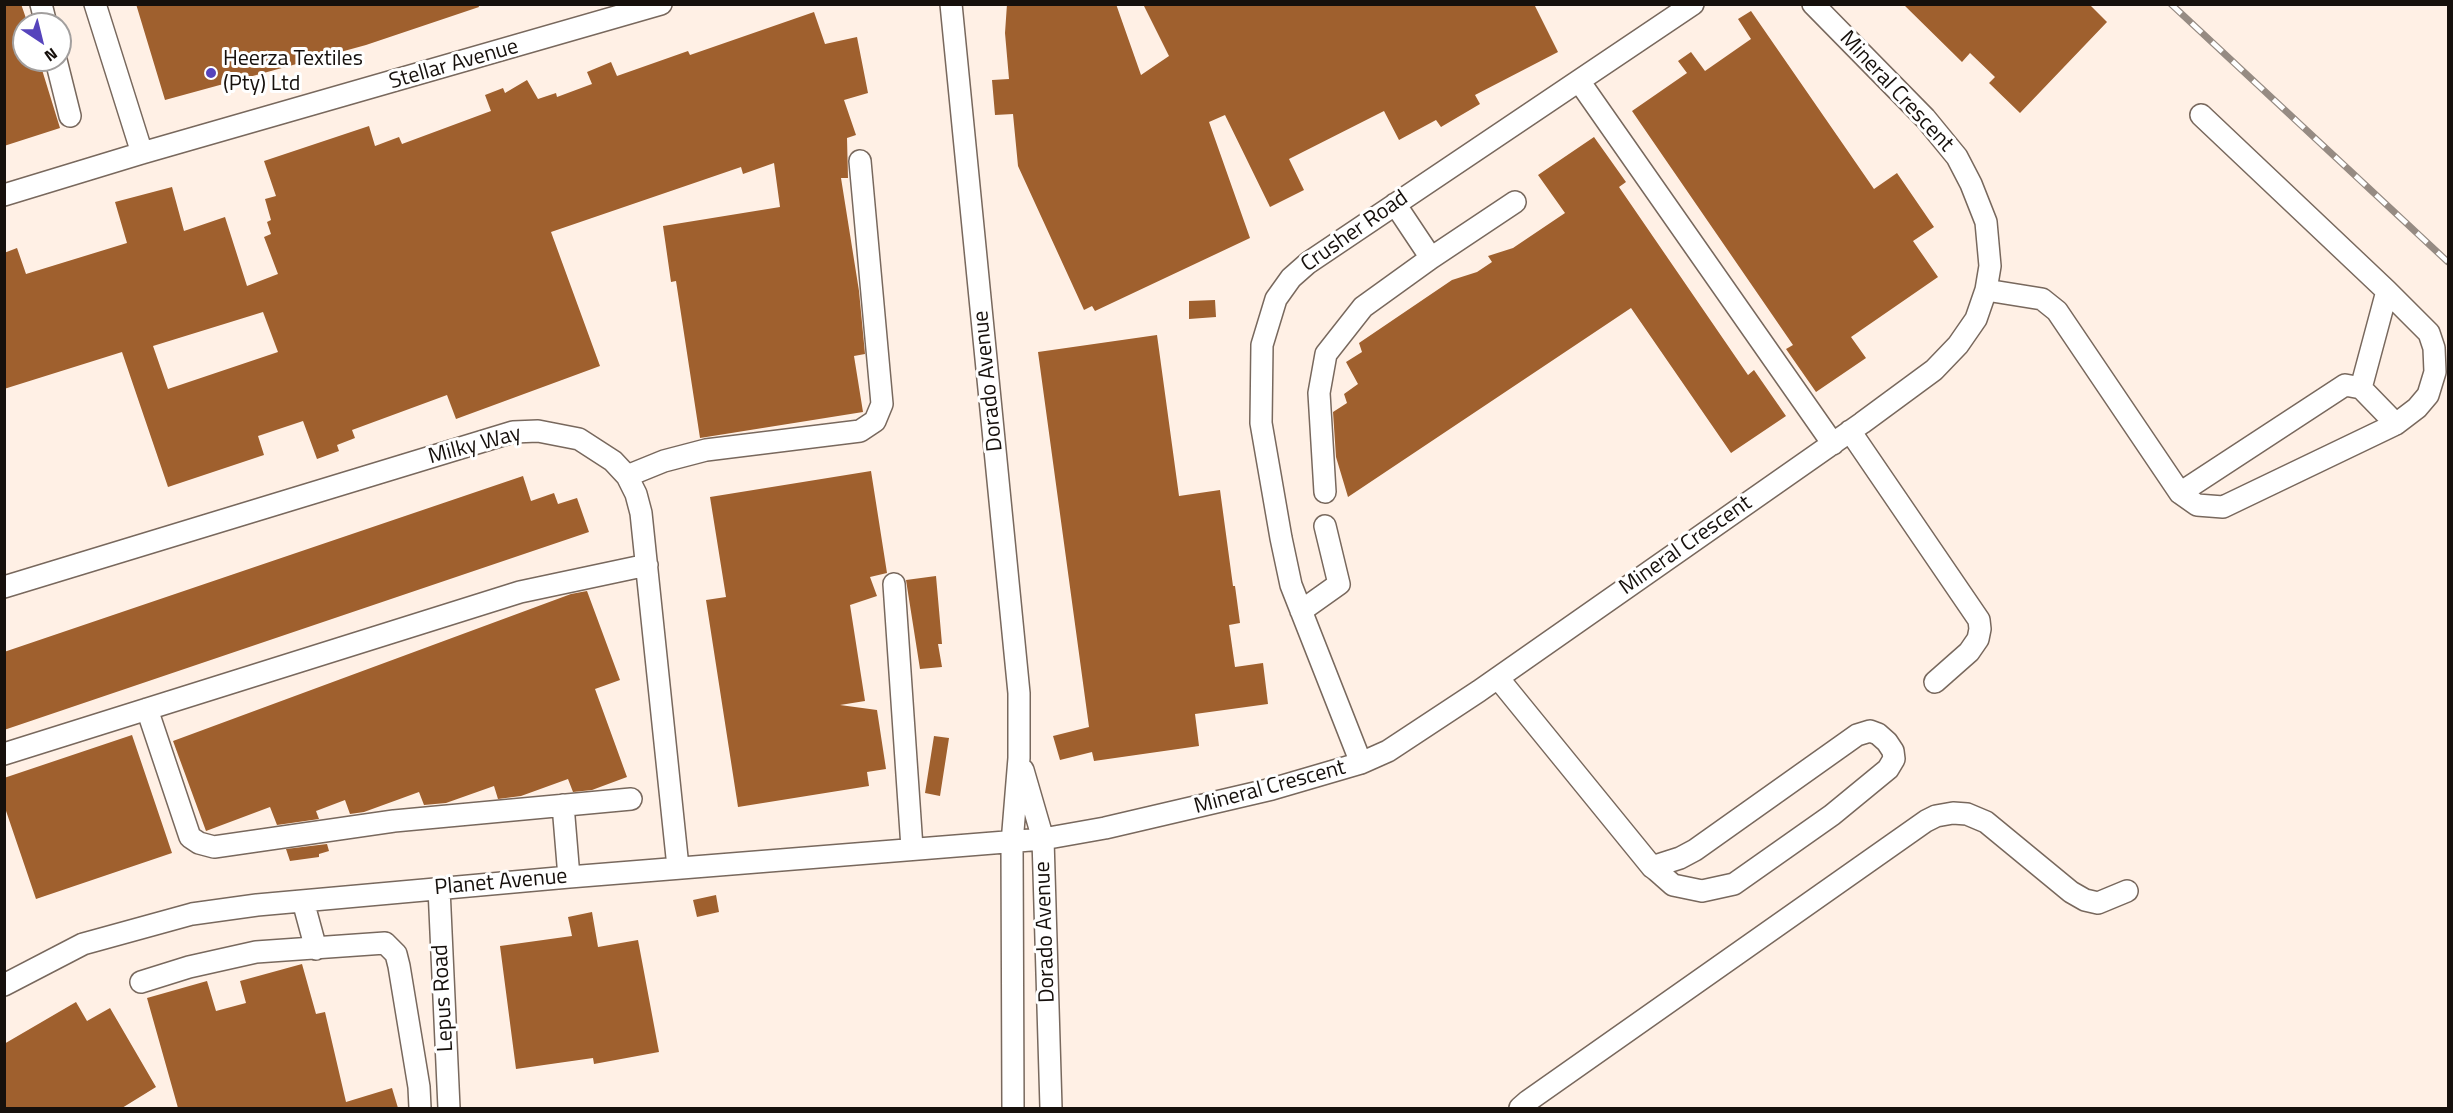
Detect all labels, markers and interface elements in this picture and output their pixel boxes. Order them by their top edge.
north arrow [12,12,72,72]
street label: Mineral Crescent [1833,26,1959,158]
street label: Stellar Avenue [386,34,522,96]
text: N [40,42,63,68]
place label: Heerza Textiles (Pty) Ltd [223,47,363,98]
marker: Heerza Textiles (Pty) Ltd [204,66,218,80]
street label: Crusher Road [1296,186,1414,278]
street label: Dorado Avenue [968,309,1010,453]
street label: Milky Way [426,421,524,471]
street label: Mineral Crescent [1615,491,1757,601]
street label: Mineral Crescent [1192,755,1348,821]
street label: Dorado Avenue [1030,861,1062,1003]
street label: Planet Avenue [433,864,569,902]
street label: Lepus Road [428,944,460,1052]

